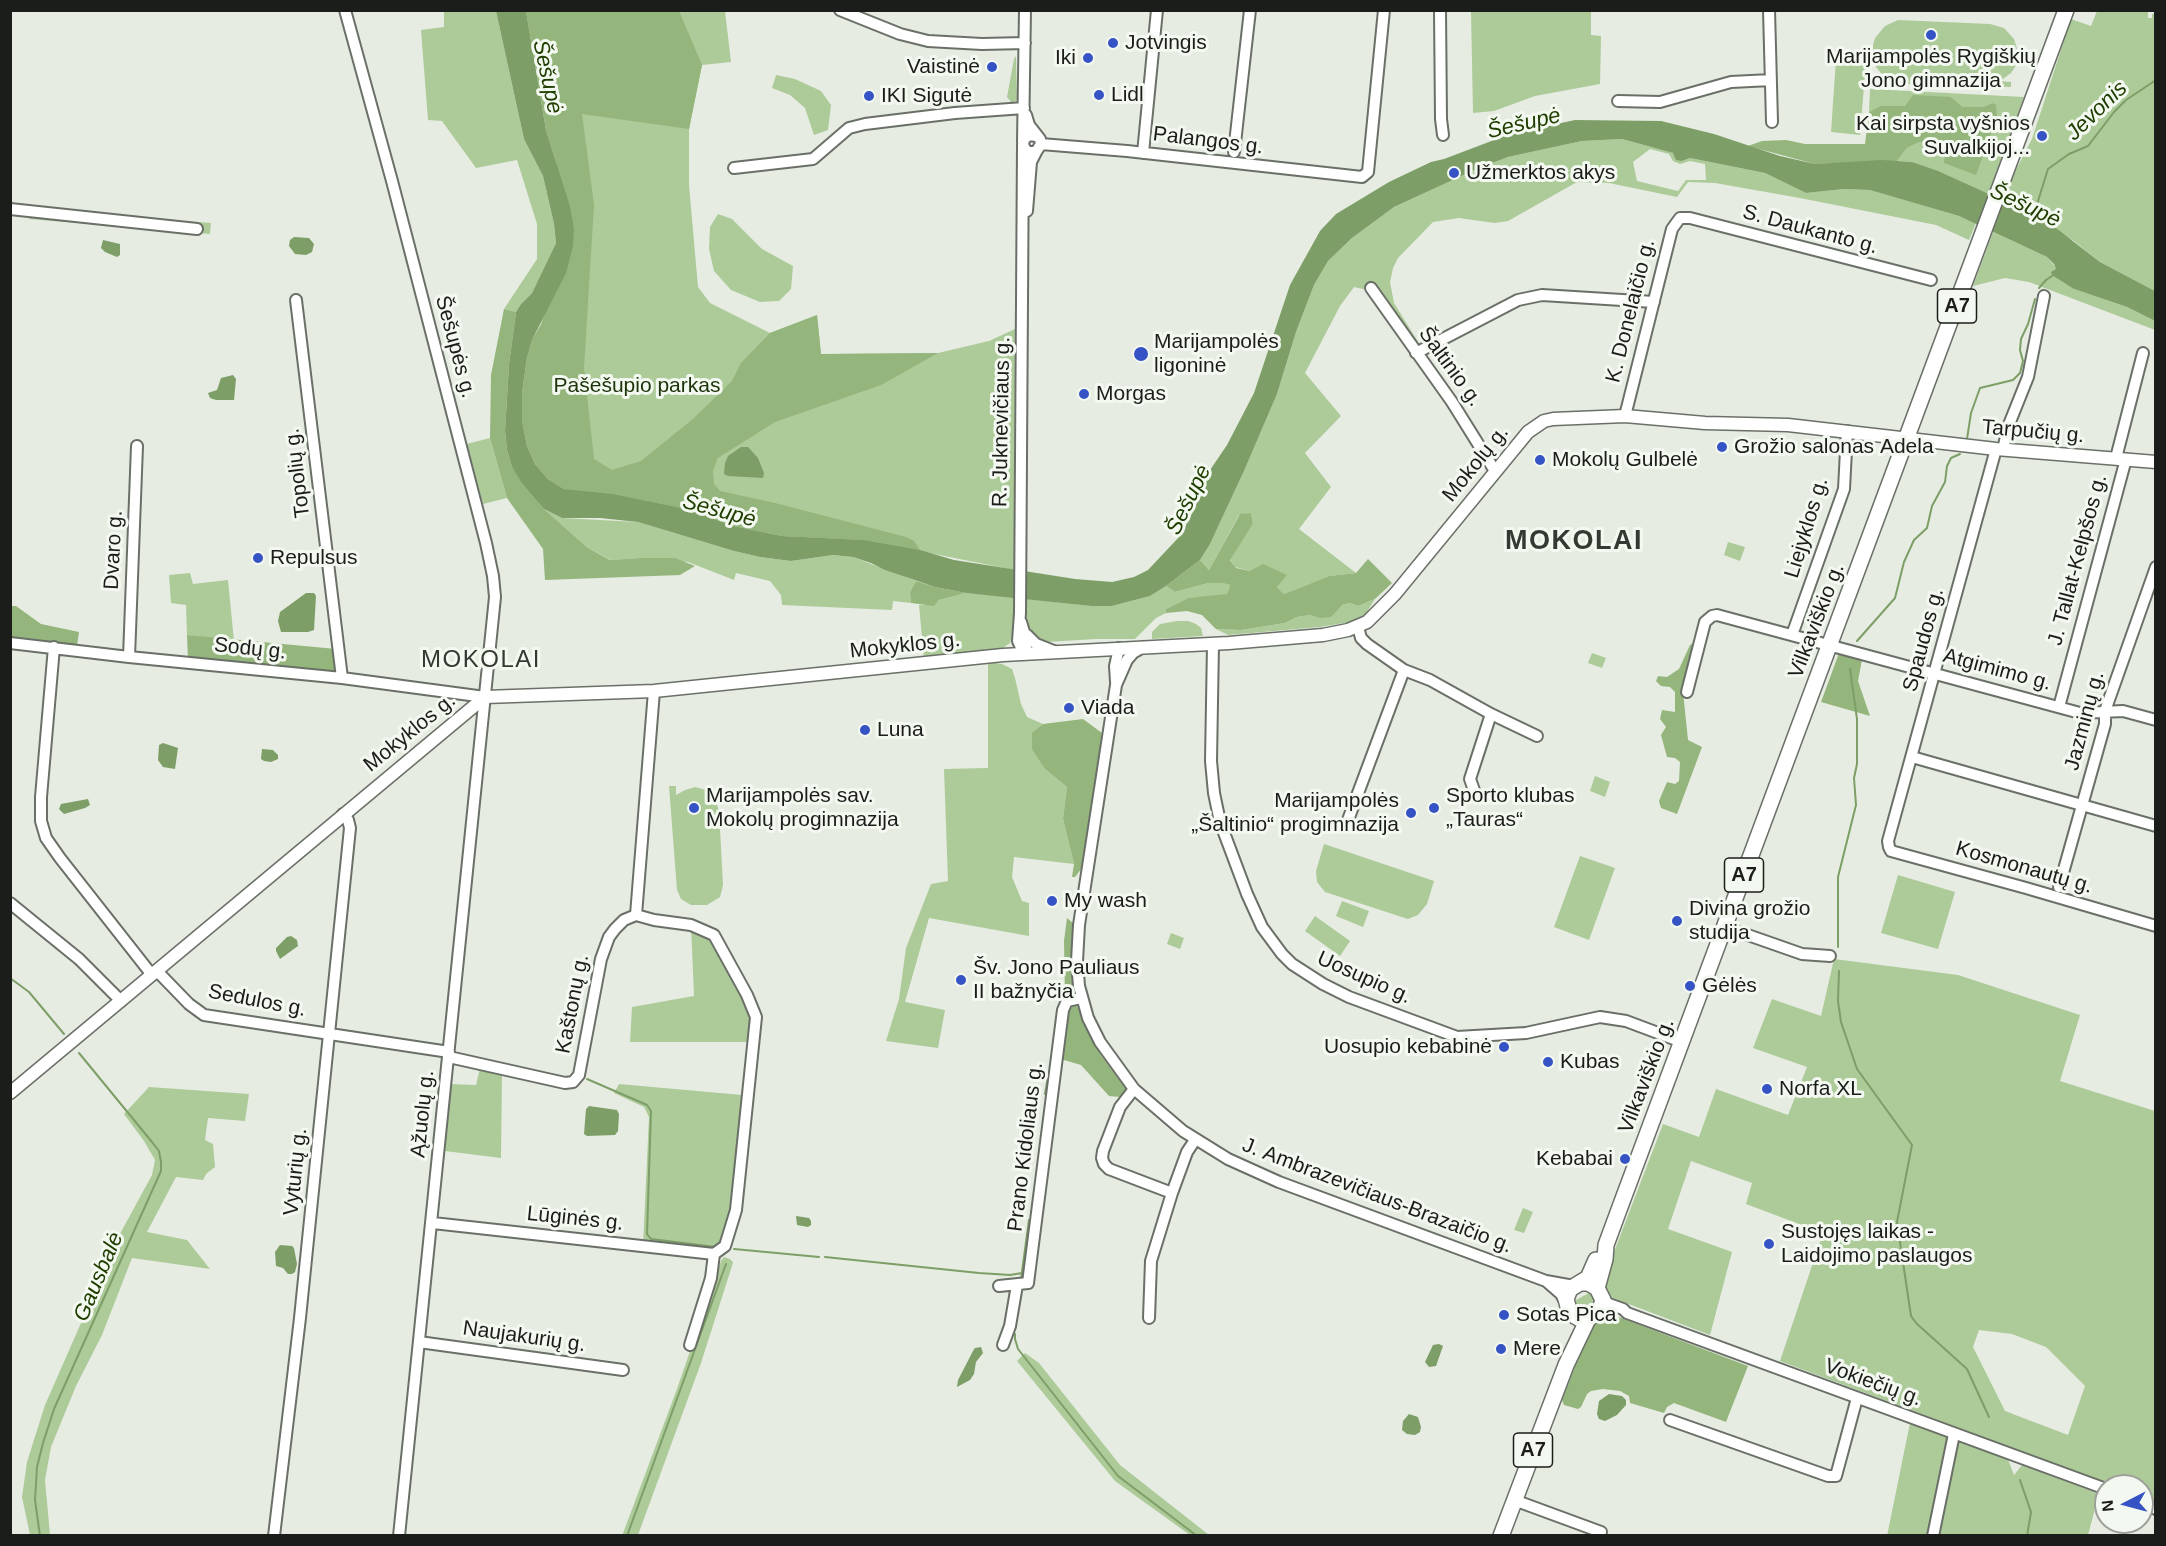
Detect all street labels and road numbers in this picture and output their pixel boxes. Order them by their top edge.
street label: Palangos g. [1151,122,1265,160]
street label: S. Daukanto g. [1740,200,1880,260]
street label: K. Donelaičio g. [1601,237,1661,385]
road number: A7 [1938,289,1976,323]
street label: Šešupės g. [429,293,481,401]
street label: Šaltinio g. [1413,322,1487,412]
street label: R. Juknevičiaus g. [988,337,1016,507]
street label: Tarpučių g. [1981,415,2085,449]
street label: Mokolų g. [1438,421,1514,507]
street label: Topolių g. [280,427,316,519]
street label: J. Tallat-Kelpšos g. [2043,472,2113,648]
street label: Liejyklos g. [1780,475,1834,581]
street label: Dvaro g. [99,510,129,590]
street label: Vilkaviškio g. [1784,560,1850,682]
street label: Spaudos g. [1898,585,1950,695]
street label: Mokyklos g. [849,628,961,664]
street label: Sodų g. [213,633,287,665]
street label: Atgimimo g. [1940,643,2054,697]
street label: Jazminų g. [2060,669,2110,773]
street label: Mokyklos g. [359,688,461,778]
street label: Kosmonautų g. [1953,836,2095,900]
road number: A7 [1724,858,1764,892]
street label: Uosupio g. [1313,946,1415,1010]
street label: Kaštonų g. [551,952,595,1056]
street label: Sedulos g. [206,979,308,1023]
street label: Vilkaviškio g. [1614,1015,1680,1137]
street label: Prano Kidoliaus g. [1003,1061,1049,1233]
street label: Ąžuolų g. [406,1069,440,1159]
street label: Vyturių g. [279,1127,313,1217]
street label: J. Ambrazevičiaus-Brazaičio g. [1238,1133,1516,1259]
street label: Lūginės g. [525,1201,625,1237]
street label: Naujakurių g. [461,1316,587,1358]
street label: Vokiečių g. [1821,1354,1925,1412]
road number: A7 [1514,1433,1552,1467]

